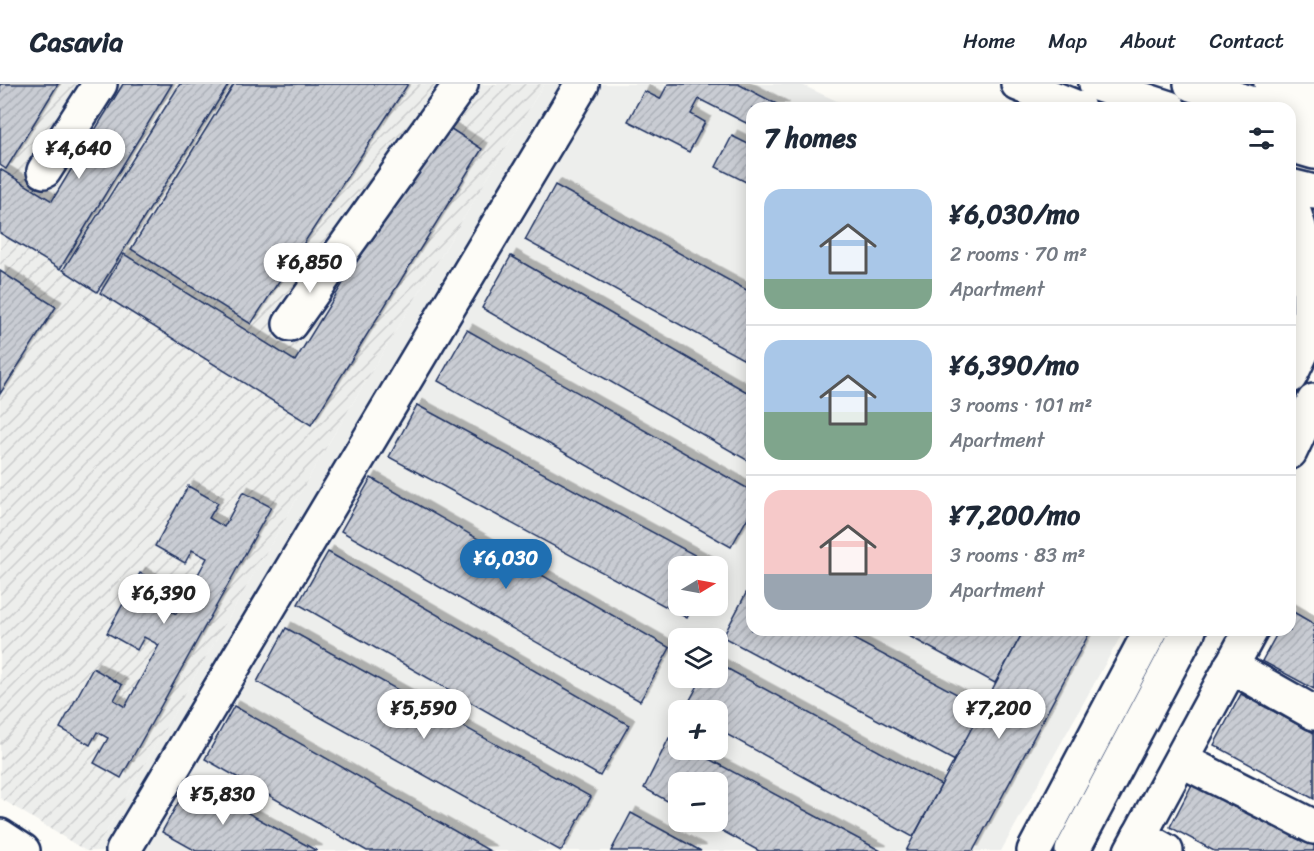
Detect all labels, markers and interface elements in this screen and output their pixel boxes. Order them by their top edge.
text: Casavia [30,17,123,66]
text: Home [963,22,1015,60]
text: Map [1048,22,1087,60]
text: About [1120,22,1177,60]
text: Contact [1210,22,1284,60]
text: 7 homes [764,115,856,161]
icon: filters [1245,122,1278,155]
pin: ¥4,640 [30,129,128,180]
text: ¥4,640 [46,131,112,166]
text: ¥6,030/mo [950,191,1079,237]
icon: home [812,213,884,285]
text: 2 rooms · 70 m² [950,237,1087,272]
pin: ¥6,850 [261,243,359,294]
text: ¥6,850 [278,245,342,280]
text: Apartment [950,272,1044,307]
text: ¥6,390/mo [950,342,1079,388]
icon: home [812,364,884,436]
text: 3 rooms · 101 m² [950,388,1092,423]
text: Apartment [950,423,1044,458]
text: ¥7,200/mo [950,492,1080,538]
icon: home [812,514,884,586]
text: 3 rooms · 83 m² [950,538,1085,573]
pin: ¥6,030 [457,539,555,590]
text: ¥6,030 [474,541,538,576]
north arrow [668,556,728,616]
map controls [668,556,728,832]
text: Apartment [950,573,1044,608]
pin: ¥6,390 [115,574,213,625]
text: ¥6,390 [132,576,196,611]
button: layers [668,628,728,688]
pin: ¥5,590 [375,689,473,740]
pin: ¥7,200 [950,689,1048,740]
text: ¥5,590 [391,691,457,726]
text: ¥7,200 [967,691,1031,726]
button: + [668,700,728,760]
button: − [668,772,728,832]
pin: ¥5,830 [174,775,272,826]
text: ¥5,830 [191,777,255,812]

